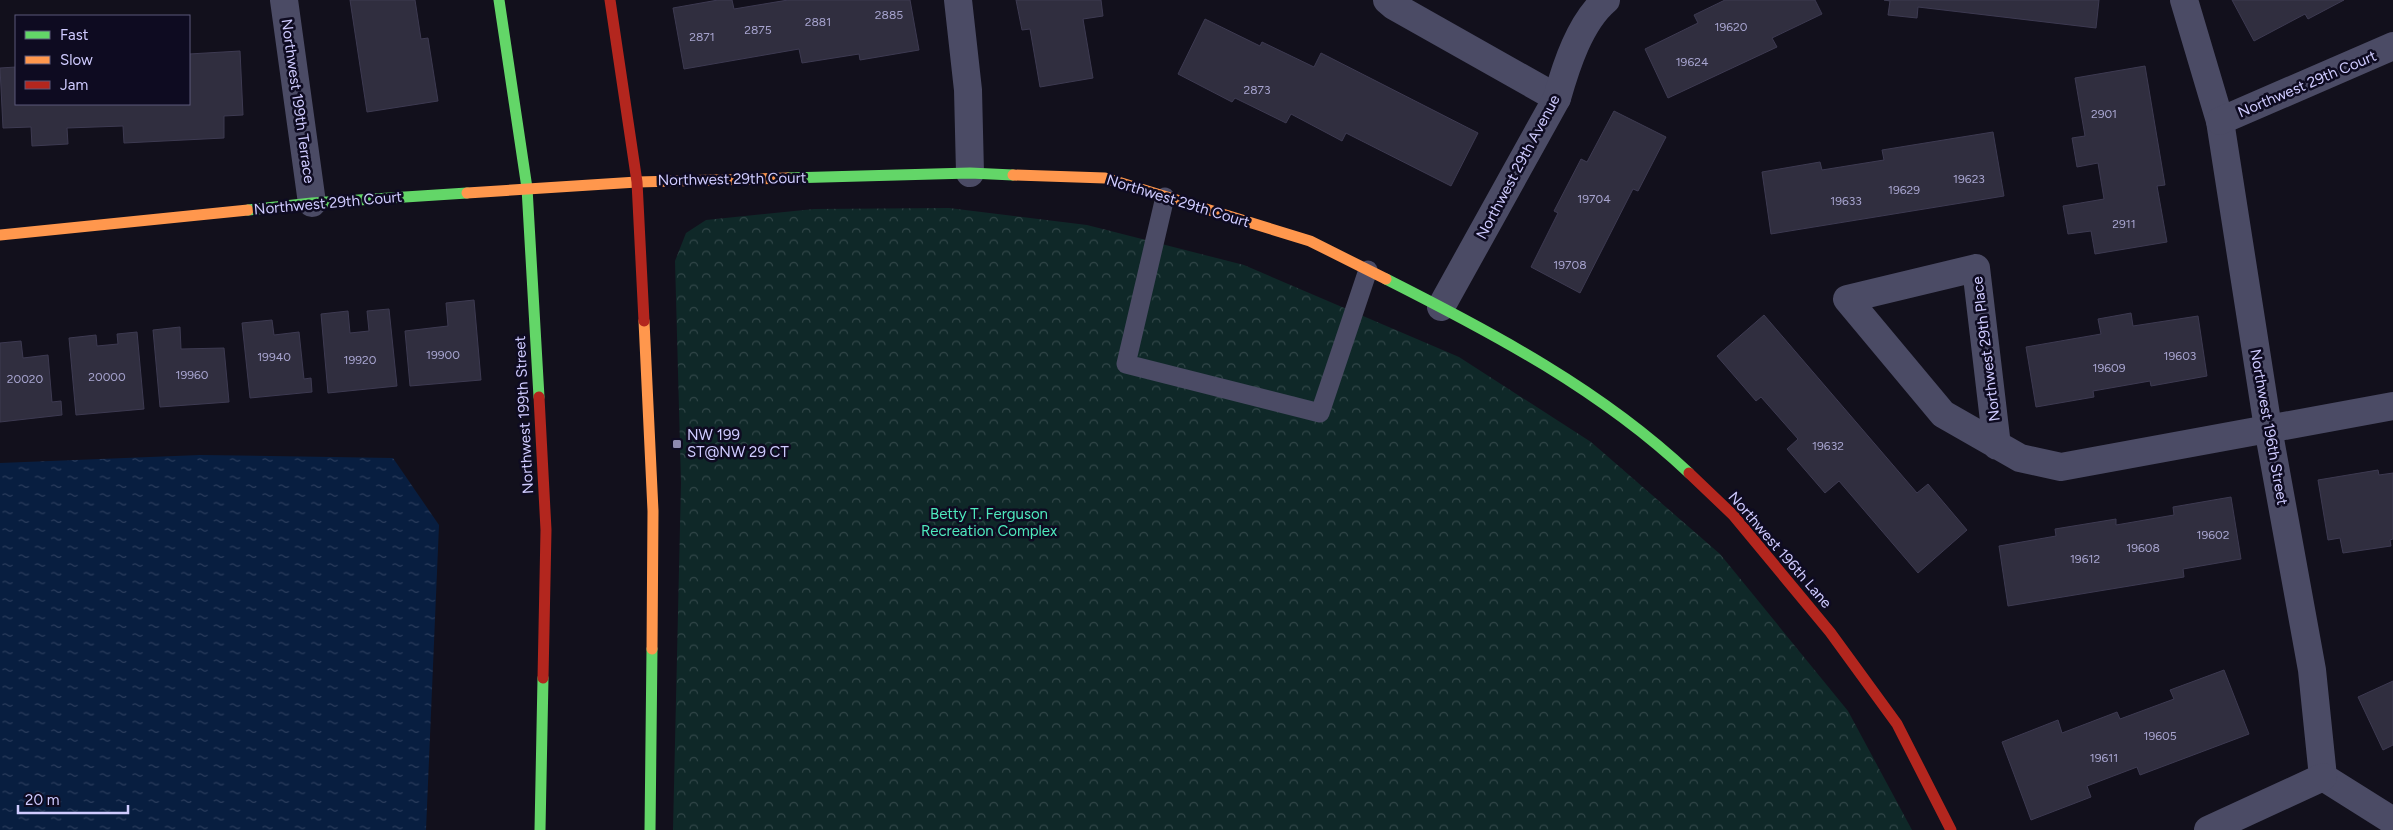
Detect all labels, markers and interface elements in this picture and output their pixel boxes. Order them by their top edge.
house number: 2885 [875,8,903,22]
legend [15,15,190,105]
house number: 2881 [805,15,831,29]
street label: Northwest 199th Terrace [278,18,318,184]
house number: 19620 [1715,20,1748,34]
house number: 2875 [744,23,772,37]
text: Fast [60,26,89,44]
house number: 2871 [689,30,715,44]
street label: Northwest 29th Court [2235,47,2379,121]
text: Slow [60,51,93,69]
house number: 19624 [1676,55,1709,69]
text: Jam [60,76,88,94]
house number: 2873 [1243,83,1271,97]
street label: Northwest 29th Avenue [1472,92,1564,242]
house number: 2901 [2091,107,2117,121]
street label: Northwest 29th Court [658,169,807,189]
street label: Northwest 29th Court [1104,171,1252,231]
house number: 19623 [1953,172,1985,186]
house number: 19629 [1888,183,1920,197]
street label: Northwest 29th Court [253,188,403,218]
house number: 19704 [1577,192,1611,206]
house number: 19633 [1830,194,1862,208]
house number: 2911 [2112,217,2136,231]
house number: 19708 [1553,258,1587,272]
street label: Northwest 29th Place [1968,275,2004,423]
street label: Northwest 199th Street [511,335,537,495]
street label: Northwest 196th Street [2246,347,2292,507]
house number: 19900 [426,348,460,362]
house number: 19603 [2164,349,2196,363]
house number: 19940 [257,350,291,364]
house number: 19920 [344,353,377,367]
house number: 19609 [2092,361,2126,375]
house number: 19960 [175,368,209,382]
house number: 20000 [88,370,126,384]
house number: 20020 [7,372,44,386]
place label: NW 199 ST@NW 29 CT [687,426,789,461]
marker: NW 199 ST@NW 29 CT [671,438,683,450]
house number: 19632 [1812,439,1844,453]
street label: Northwest 196th Lane [1725,488,1835,612]
park label: Betty T. Ferguson Recreation Complex [921,505,1057,540]
house number: 19602 [2197,528,2229,542]
house number: 19608 [2126,541,2160,555]
house number: 19612 [2070,552,2100,566]
house number: 19605 [2143,729,2177,743]
house number: 19611 [2090,751,2118,765]
scale bar [18,782,128,814]
text: 20 m [25,791,59,809]

